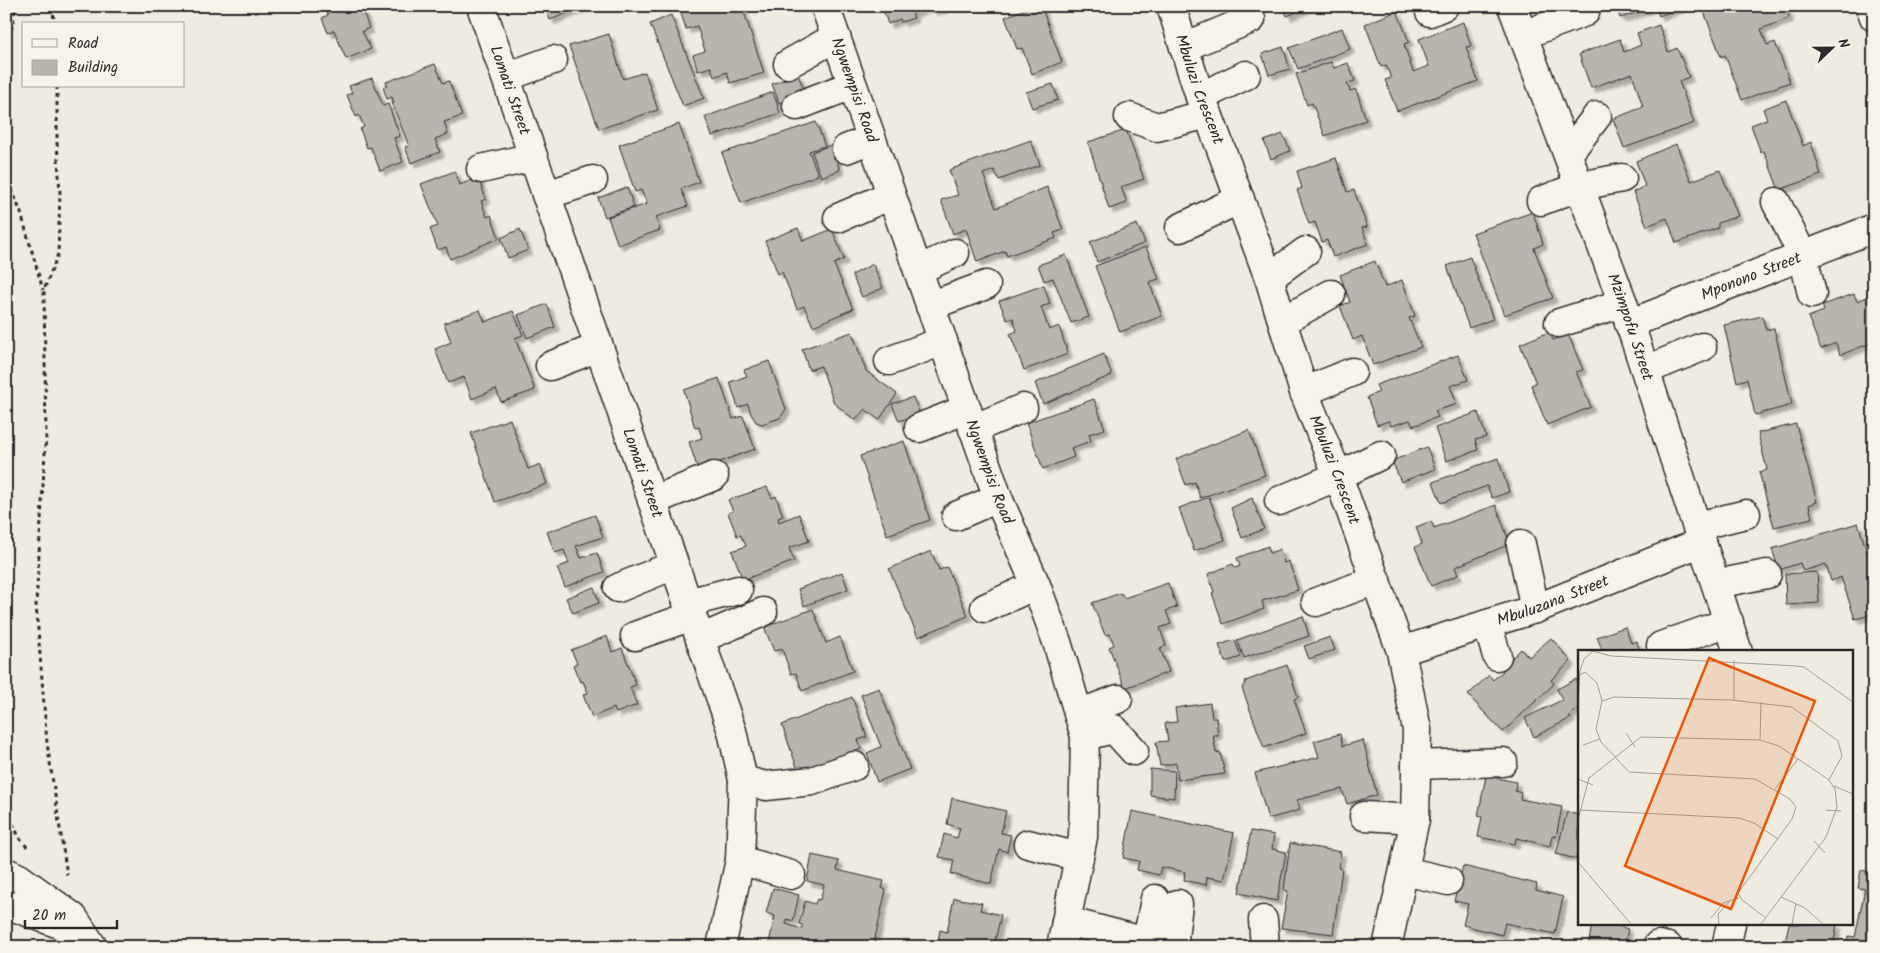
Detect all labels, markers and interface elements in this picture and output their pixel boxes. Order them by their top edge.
legend [22,22,185,88]
north arrow [1808,22,1858,72]
street label: Mbuluzi Crescent [1168,31,1231,149]
text: Road [68,32,99,56]
street label: Ngwempisi Road [825,34,885,147]
text: N [1831,35,1855,52]
street label: Lomati Street [483,42,537,139]
text: Building [68,56,118,80]
street label: Mponono Street [1697,245,1806,307]
street label: Mzimpofu Street [1600,270,1660,384]
street label: Mbuluzi Crescent [1302,411,1367,529]
street label: Ngwempisi Road [959,416,1021,529]
street label: Lomati Street [616,425,670,522]
street label: Mbuluzana Street [1494,568,1613,633]
inset map [1578,650,1852,926]
scale bar [25,898,118,930]
text: 20 m [32,904,66,928]

